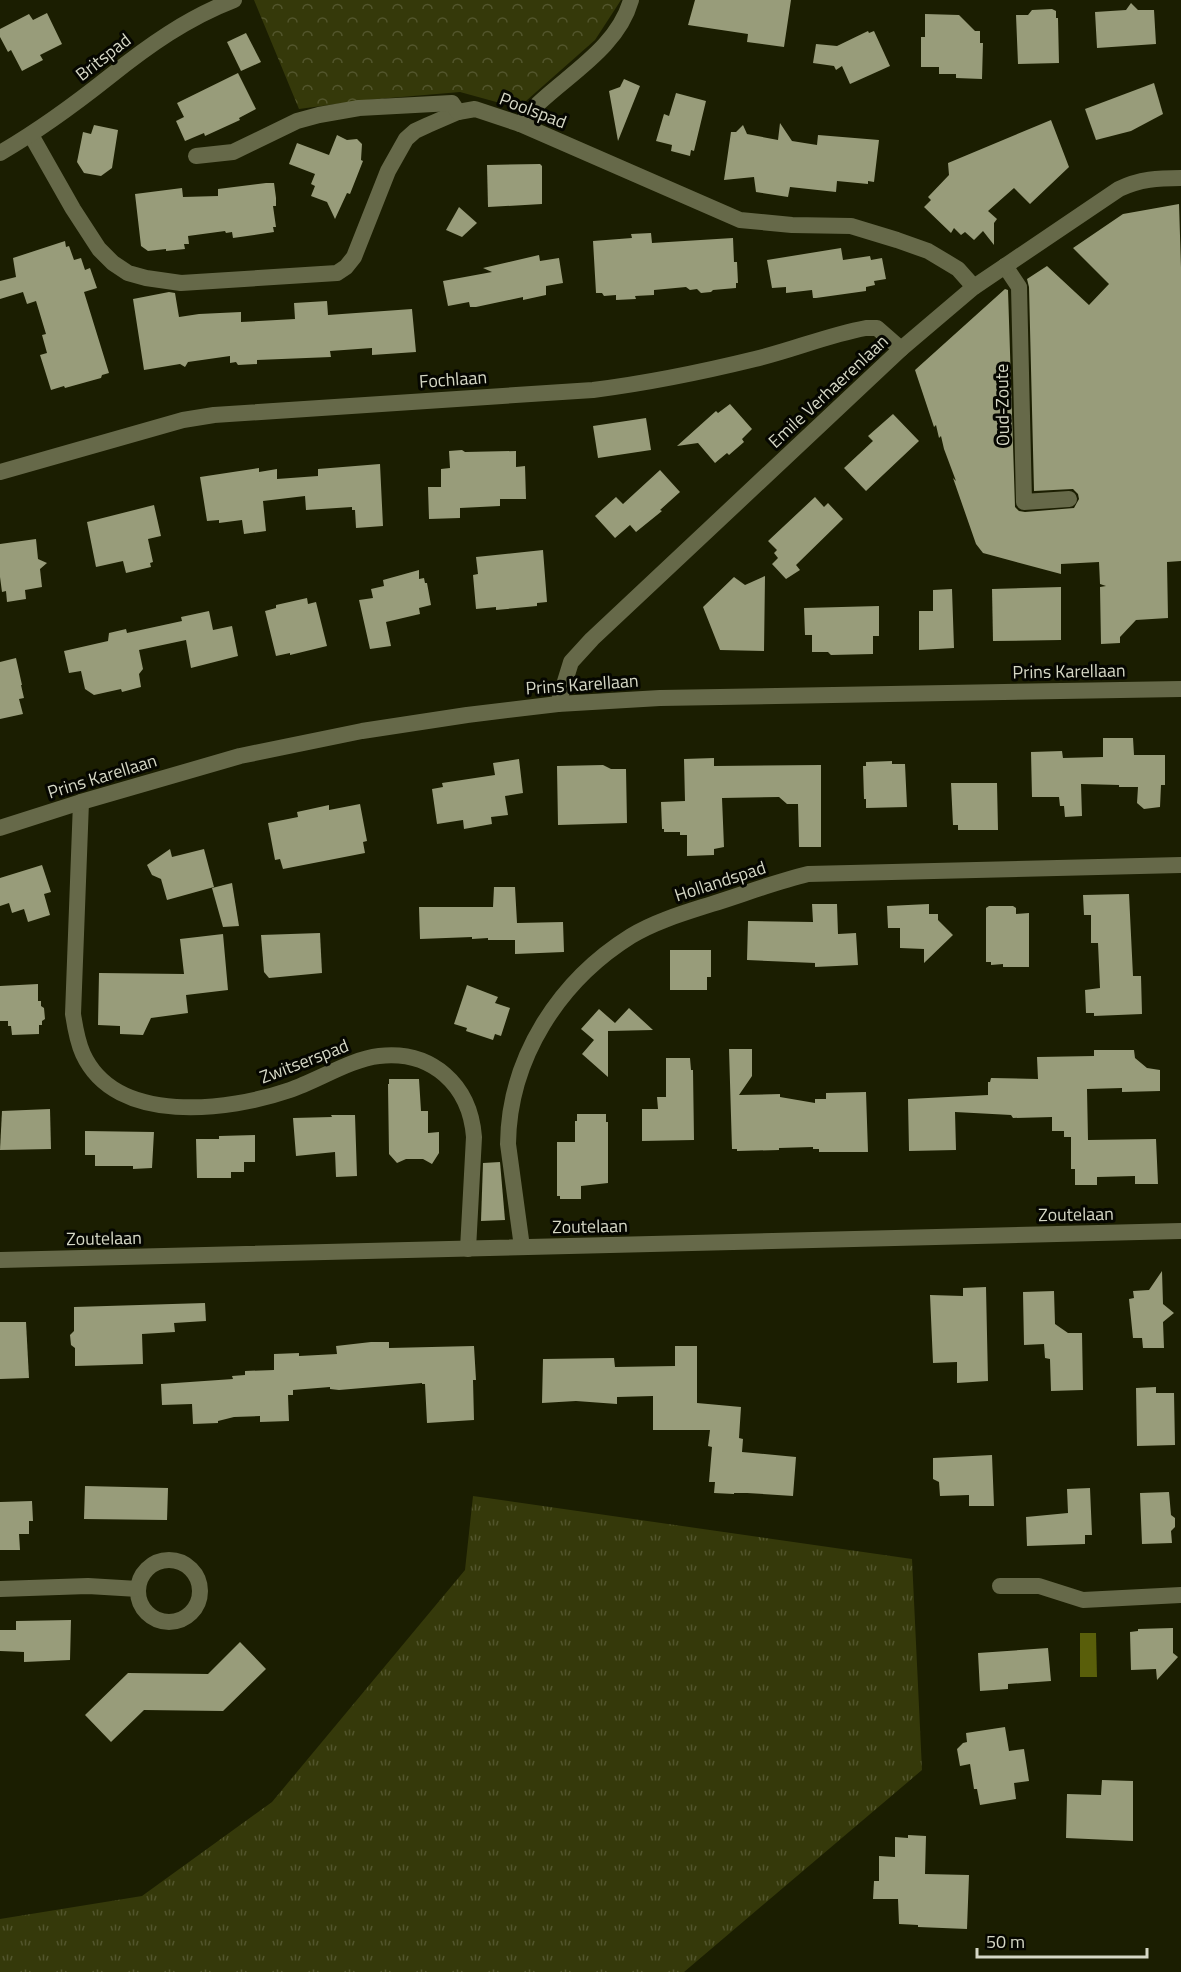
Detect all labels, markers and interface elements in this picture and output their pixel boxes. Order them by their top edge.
street label: Britspad [69,27,137,87]
street label: Poolspad [495,85,571,135]
street label: Emile Verhaerenlaan [762,328,894,454]
street label: Fochlaan [418,363,488,395]
street label: Oud-Zoute [988,364,1016,446]
street label: Prins Karellaan [1012,657,1126,685]
street label: Prins Karellaan [525,667,639,701]
street label: Prins Karellaan [44,747,160,805]
street label: Hollandspad [671,854,769,908]
street label: Zwitserspad [256,1032,352,1090]
street label: Zoutelaan [1038,1200,1114,1228]
street label: Zoutelaan [552,1212,628,1240]
street label: Zoutelaan [66,1224,142,1252]
scale bar [977,1921,1146,1959]
text: 50 m [986,1928,1025,1955]

